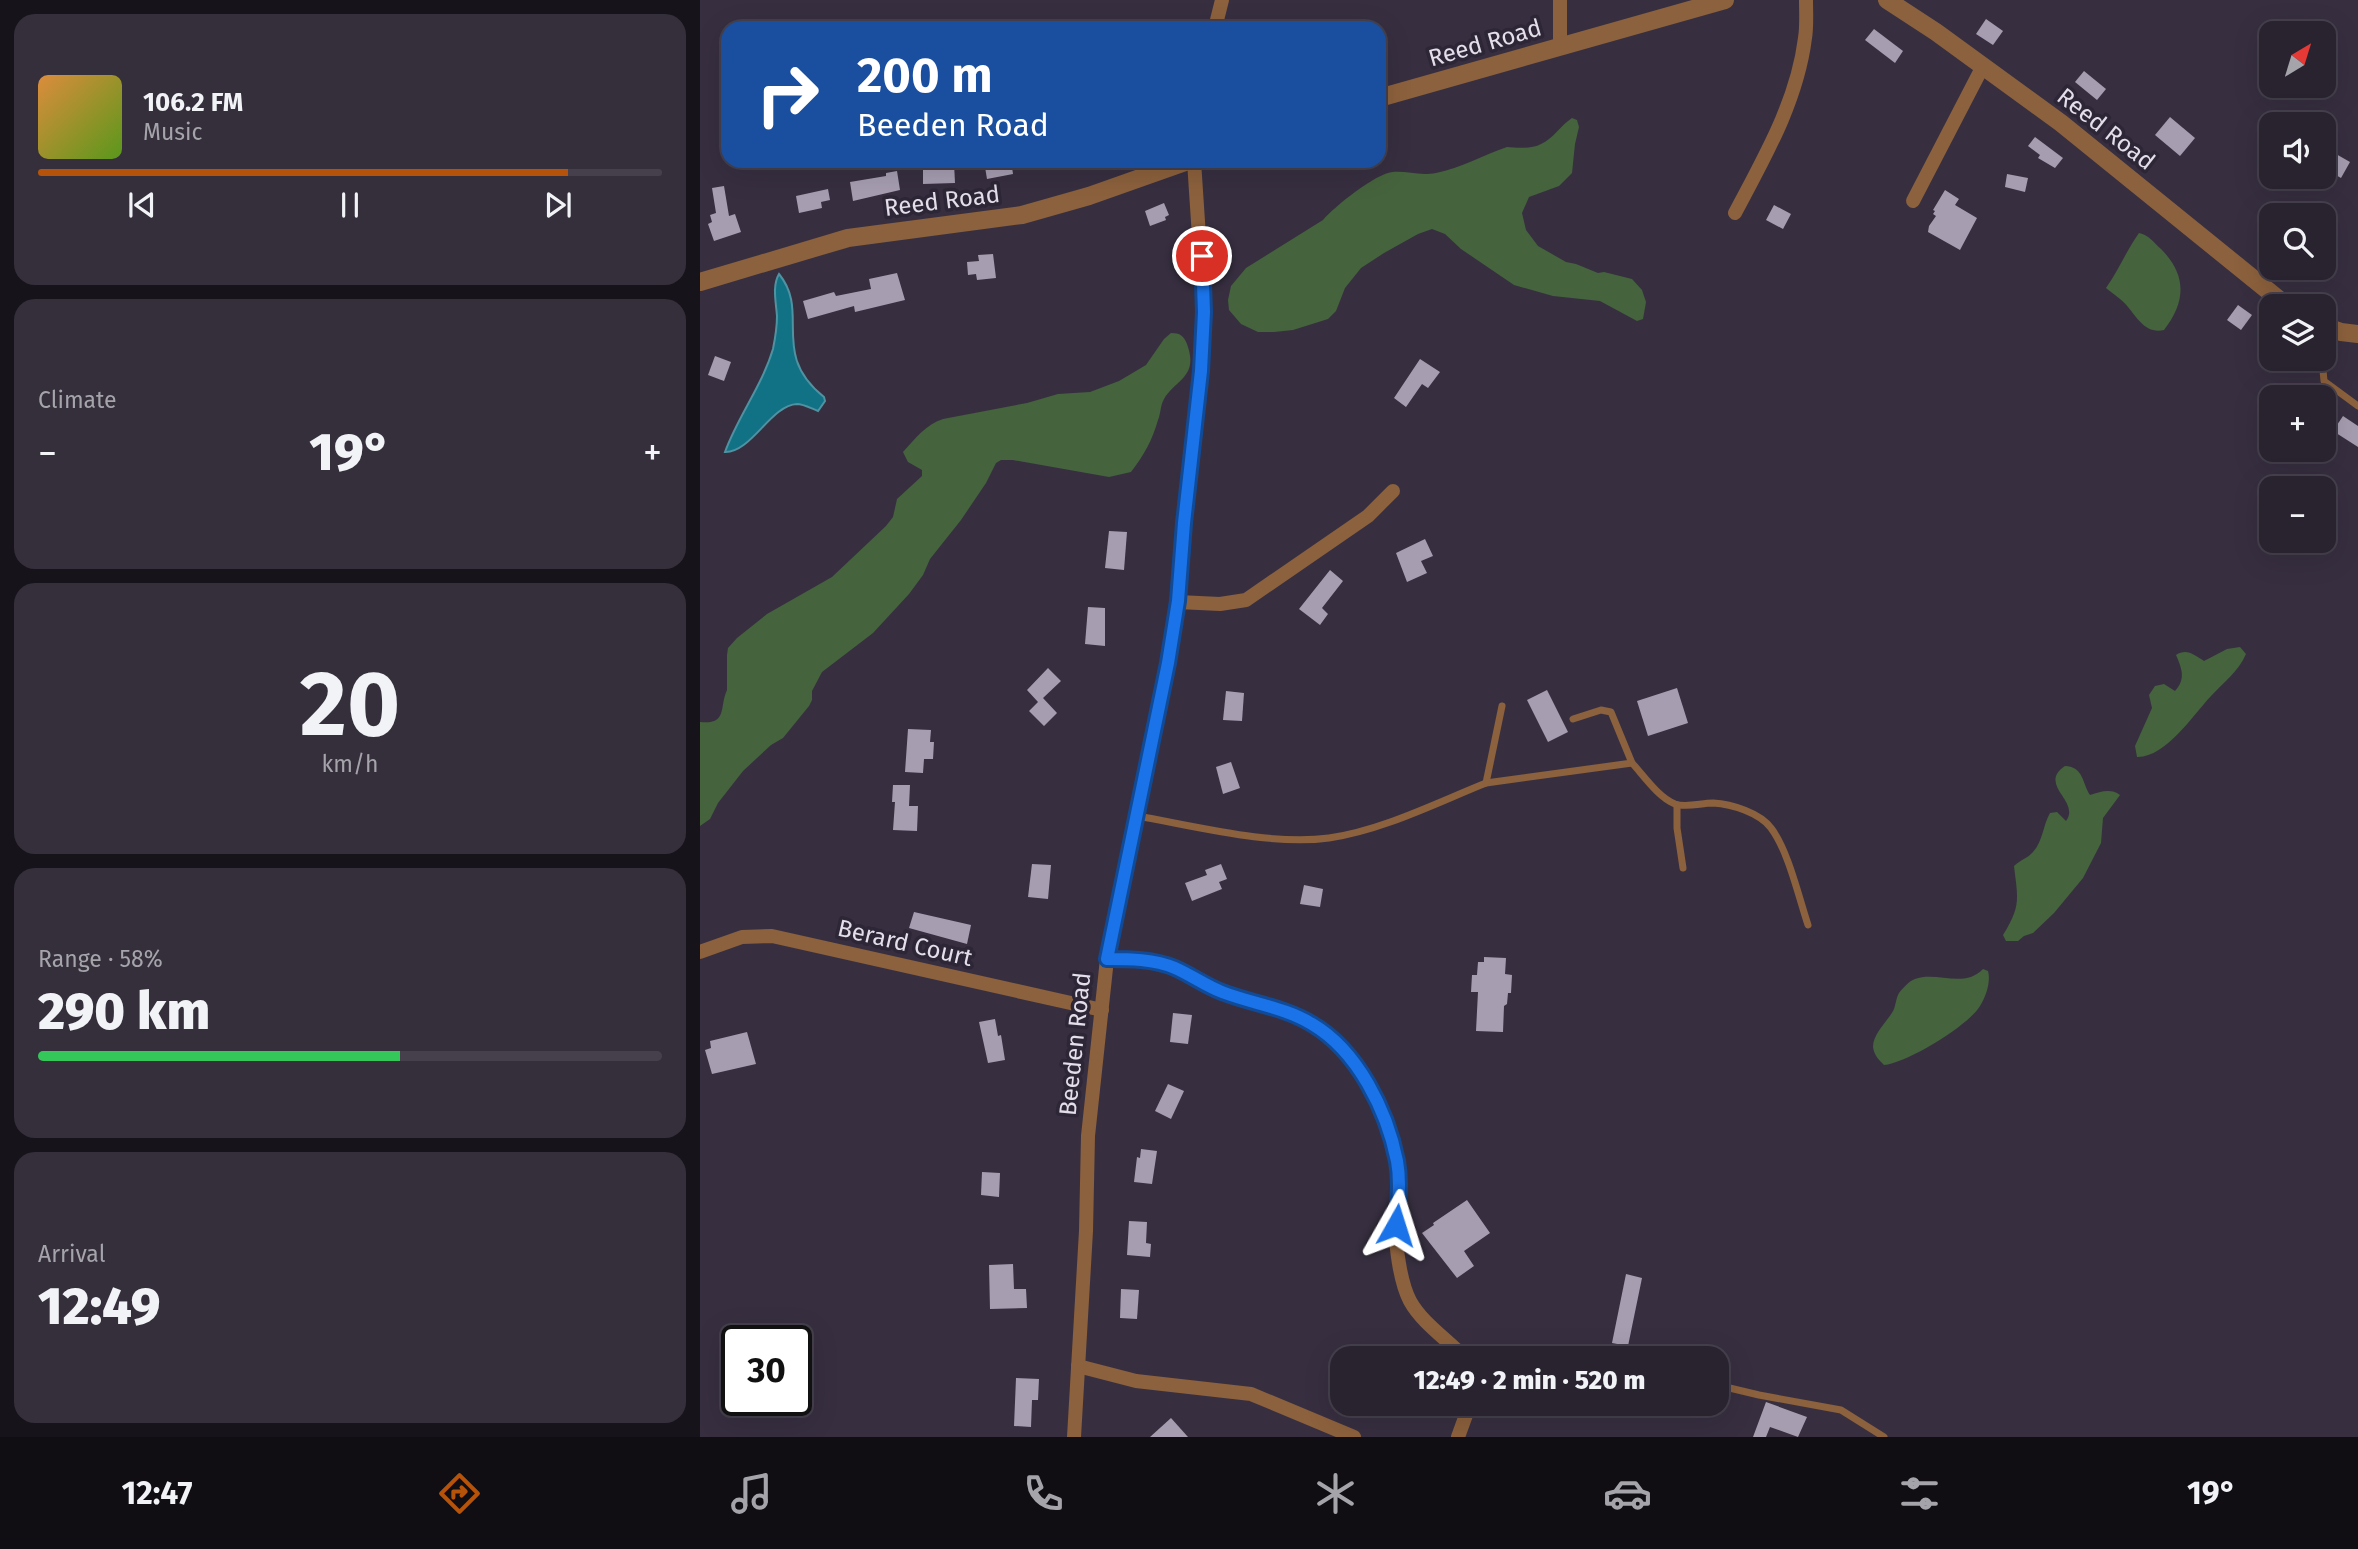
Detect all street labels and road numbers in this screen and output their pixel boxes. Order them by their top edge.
street label: Reed Road [1425,14,1545,72]
street label: Reed Road [2052,82,2160,176]
street label: Reed Road [883,180,1001,222]
street label: Berard Court [835,914,975,972]
street label: Beeden Road [1054,971,1096,1117]

